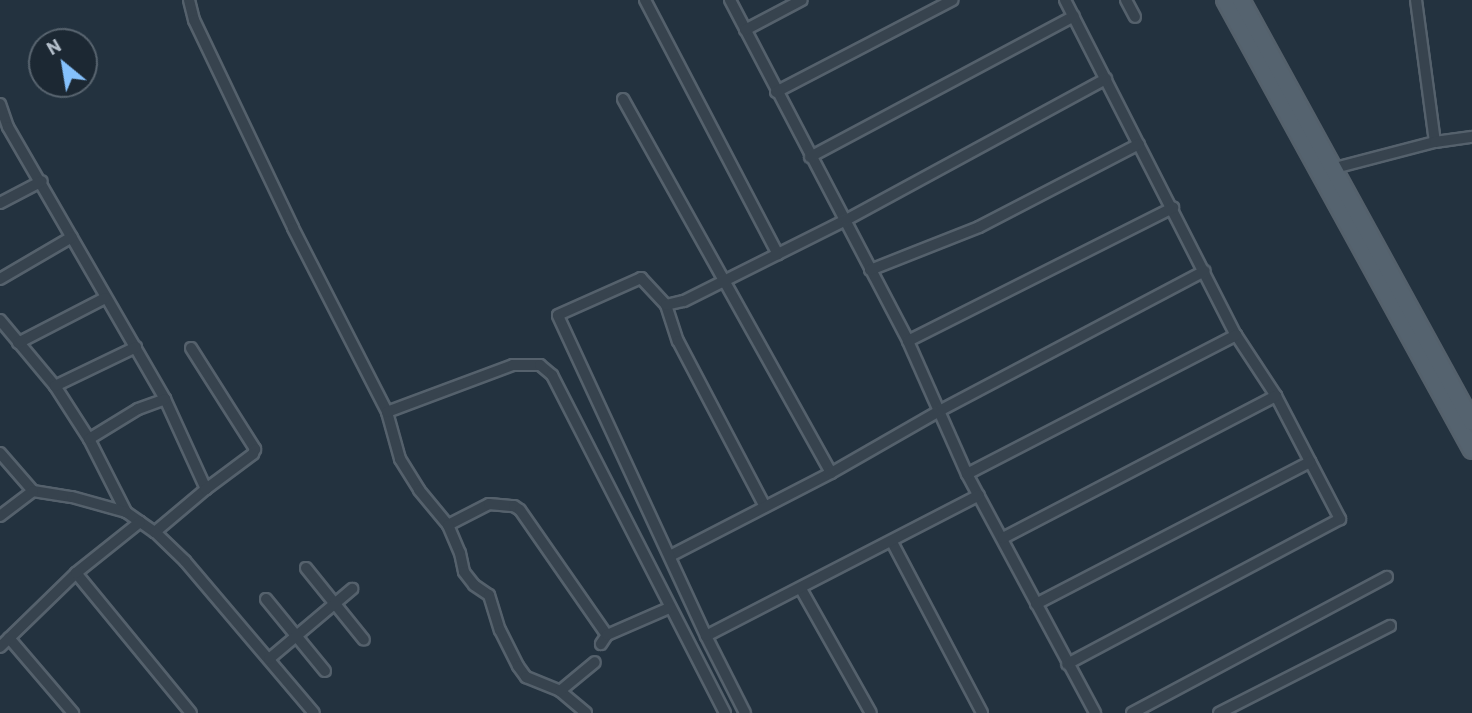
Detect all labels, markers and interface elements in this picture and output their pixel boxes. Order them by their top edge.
north arrow [28,28,98,98]
text: N [42,33,64,59]

